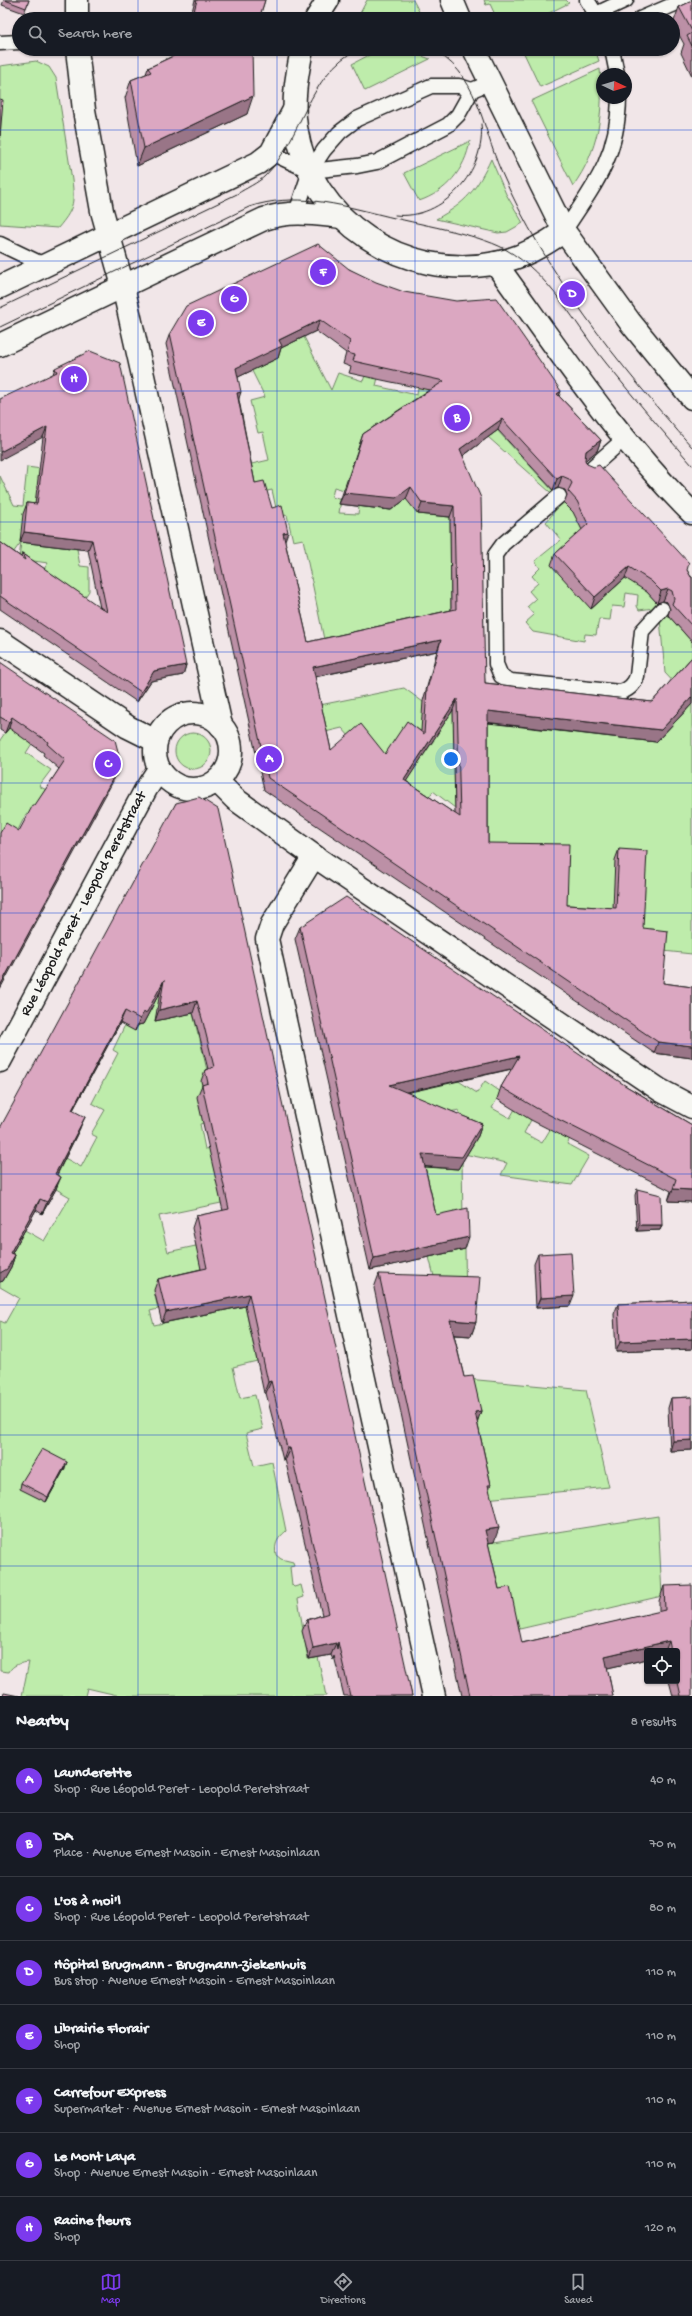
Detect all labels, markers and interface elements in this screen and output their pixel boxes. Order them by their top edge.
search box [12,12,680,56]
icon: search [26,23,48,45]
text: Search here [58,25,132,43]
north arrow [596,68,632,104]
pin: F [310,257,336,287]
pin: D [559,279,585,309]
pin: G [221,284,247,314]
pin: E [188,308,214,338]
pin: H [61,364,87,394]
pin: B [444,403,470,433]
pin: A [256,744,282,774]
pin: C [95,749,121,779]
your location [441,749,461,769]
street label: Rue Léopold Peret - Leopold Peretstraat [17,787,152,1019]
map controls [644,1648,680,1684]
button: locate [644,1648,680,1684]
text: Nearby [16,1712,69,1732]
text: 8 results [631,1715,676,1730]
text: Launderette [54,1764,132,1782]
text: A [25,1773,33,1788]
text: 40 m [650,1773,676,1788]
text: Shop · Rue Léopold Peret - Leopold Peretstraat [54,1782,309,1797]
text: DA [54,1828,73,1846]
text: B [26,1837,32,1852]
text: 70 m [650,1837,676,1852]
text: Place · Avenue Ernest Masoin - Ernest Masoinlaan [54,1846,320,1861]
text: L'os à moi'l [54,1892,121,1910]
text: C [25,1901,33,1916]
text: 80 m [649,1901,676,1916]
text: Shop · Rue Léopold Peret - Leopold Peretstraat [54,1910,309,1925]
text: Hôpital Brugmann - Brugmann-ziekenhuis [54,1956,305,1974]
text: D [25,1965,33,1980]
text: 110 m [646,1965,676,1980]
text: Bus stop · Avenue Ernest Masoin - Ernest Masoinlaan [54,1974,335,1989]
text: Librairie Florair [54,2020,148,2038]
text: E [25,2029,33,2044]
text: 110 m [646,2029,676,2044]
text: Shop [54,2038,80,2053]
text: Carrefour Express [54,2084,166,2102]
text: F [26,2093,32,2108]
text: 110 m [646,2093,676,2108]
text: Supermarket · Avenue Ernest Masoin - Ernest Masoinlaan [54,2102,360,2117]
text: Le Mont Laya [54,2148,135,2166]
text: G [25,2157,33,2172]
text: 110 m [646,2157,676,2172]
text: Shop · Avenue Ernest Masoin - Ernest Masoinlaan [54,2166,317,2181]
text: Racine fleurs [54,2212,130,2230]
text: H [25,2221,33,2236]
text: 120 m [645,2221,676,2236]
text: Shop [54,2230,80,2245]
tab: Map [100,2271,122,2307]
tab: Directions [321,2271,365,2307]
tab: Saved [564,2271,592,2307]

